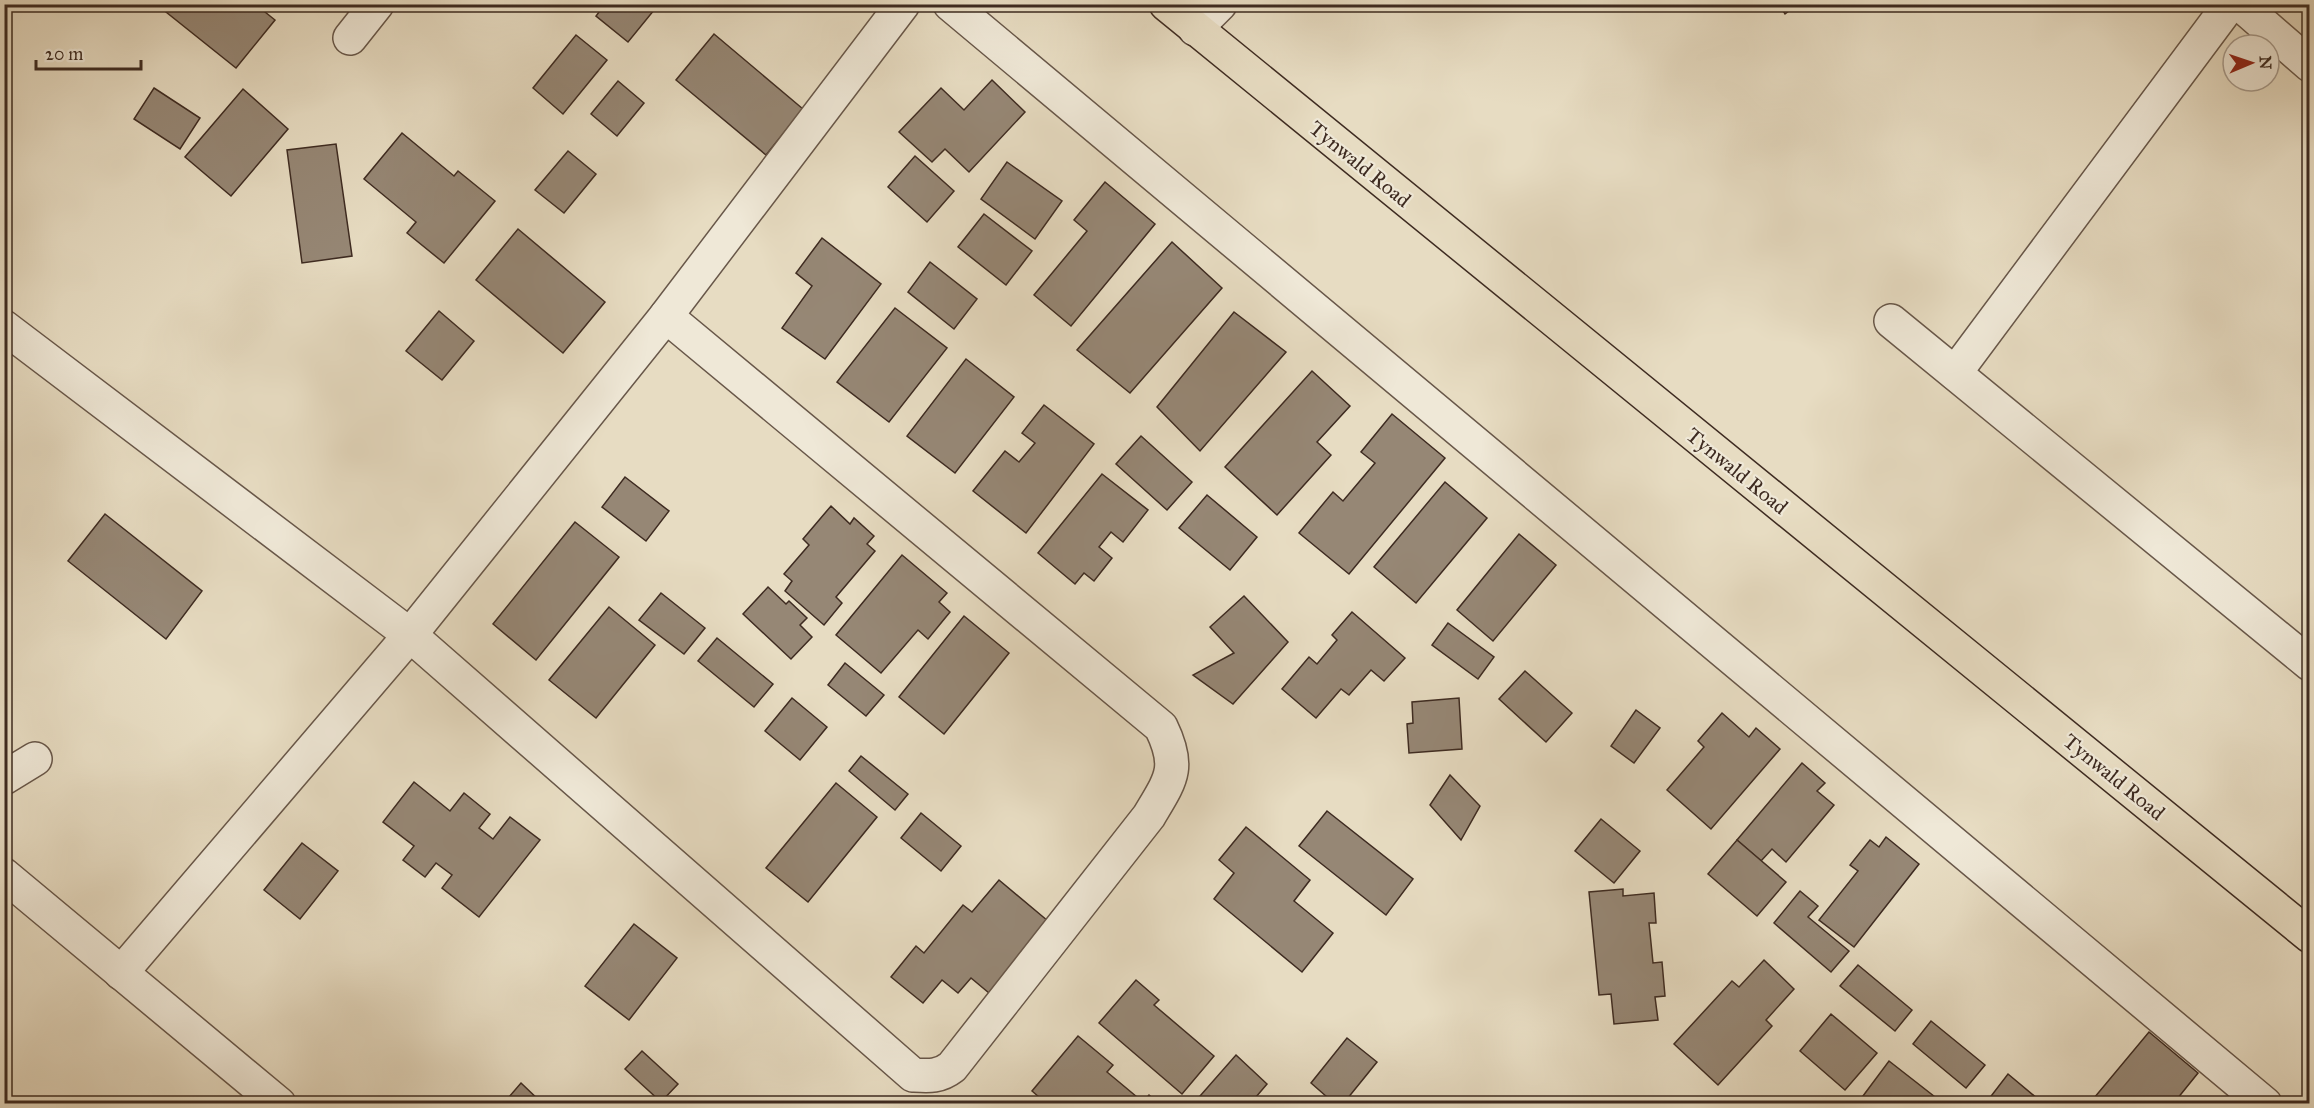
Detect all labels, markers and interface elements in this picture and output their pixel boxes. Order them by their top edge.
scale bar [36,33,141,71]
north arrow [2221,33,2281,93]
text: 20 m [45,43,83,65]
text: N [2256,55,2275,70]
street label: Tynwald Road [1304,115,1416,213]
street label: Tynwald Road [1681,422,1793,520]
street label: Tynwald Road [2058,728,2170,826]

